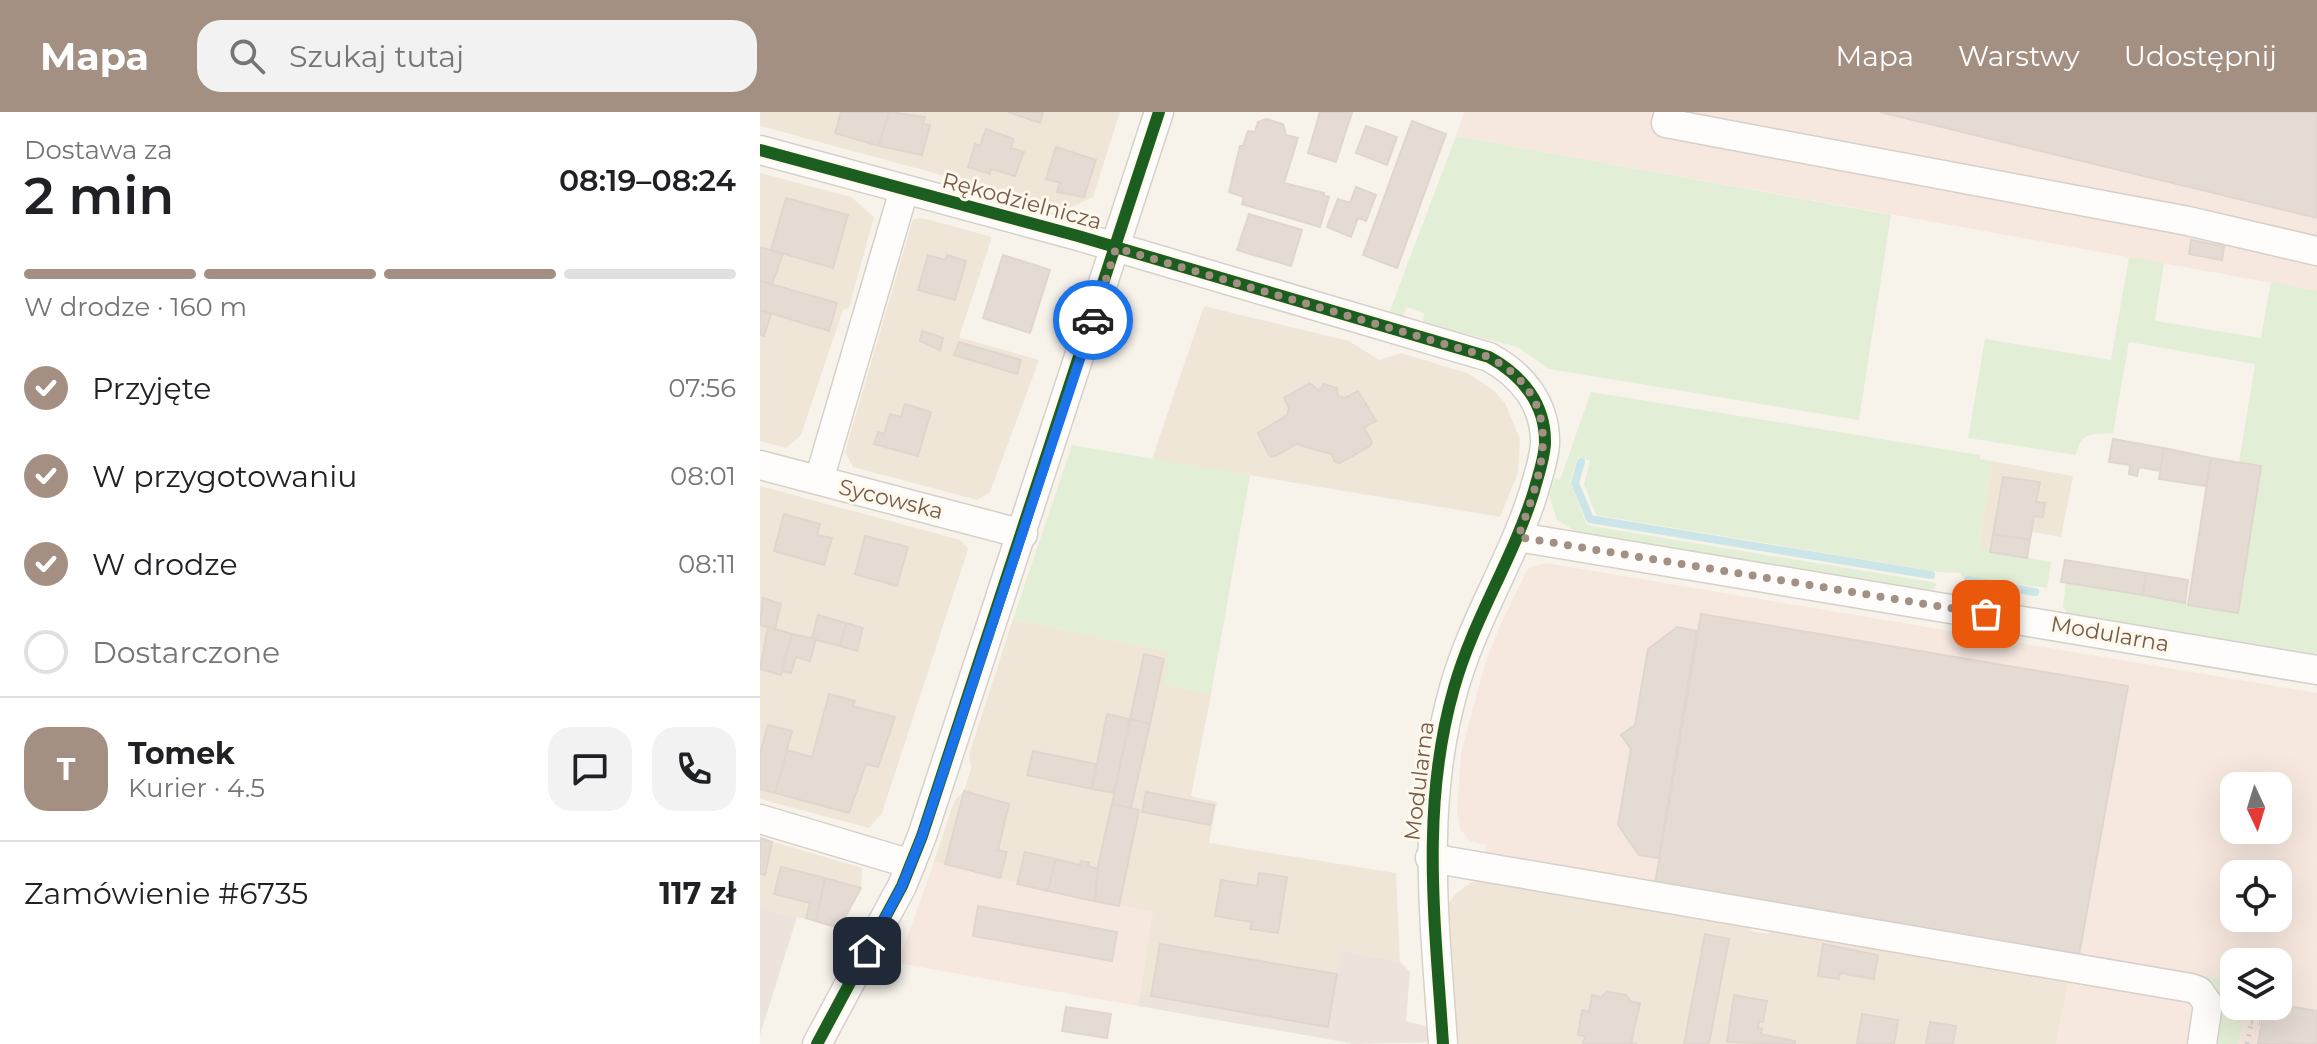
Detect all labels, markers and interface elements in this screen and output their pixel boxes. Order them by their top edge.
search box [197,20,757,92]
text: Mapa [40,33,149,80]
icon: search [225,34,269,78]
text: Szukaj tutaj [289,38,464,75]
text: Mapa [1835,39,1914,73]
text: Warstwy [1958,39,2080,73]
text: Udostępnij [2124,39,2277,73]
text: Dostawa za [24,134,173,166]
text: 08:19–08:24 [559,162,736,199]
text: 2 min [24,164,174,227]
street label: Rękodzielnicza [939,167,1105,235]
courier [1053,280,1133,360]
text: W drodze · 160 m [24,291,247,323]
icon: car [1071,298,1115,342]
icon: check [24,366,68,410]
text: Przyjęte [92,370,211,407]
text: 07:56 [668,372,736,404]
icon: check [24,454,68,498]
text: W przygotowaniu [92,458,358,495]
text: 08:01 [670,460,736,492]
street label: Sycowska [836,473,946,525]
icon: check [24,542,68,586]
text: W drodze [92,546,238,583]
text: 08:11 [678,548,736,580]
pin [1952,580,2020,648]
icon: bag [1964,592,2008,636]
street label: Modularna [2049,610,2171,658]
text: Dostarczone [92,634,280,671]
street label: Modularna [1398,720,1440,842]
button: chat [548,727,632,811]
button: phone [652,727,736,811]
text: Tomek [128,735,235,772]
text: T [57,751,75,788]
text: Kurier · 4.5 [128,772,265,804]
north arrow [2220,772,2292,844]
map controls [2220,772,2292,1020]
button: locate [2220,860,2292,932]
text: Zamówienie #6735 [24,875,308,912]
text: 117 zł [659,875,736,912]
pin [833,917,901,985]
icon: home [845,929,889,973]
button: layers [2220,948,2292,1020]

